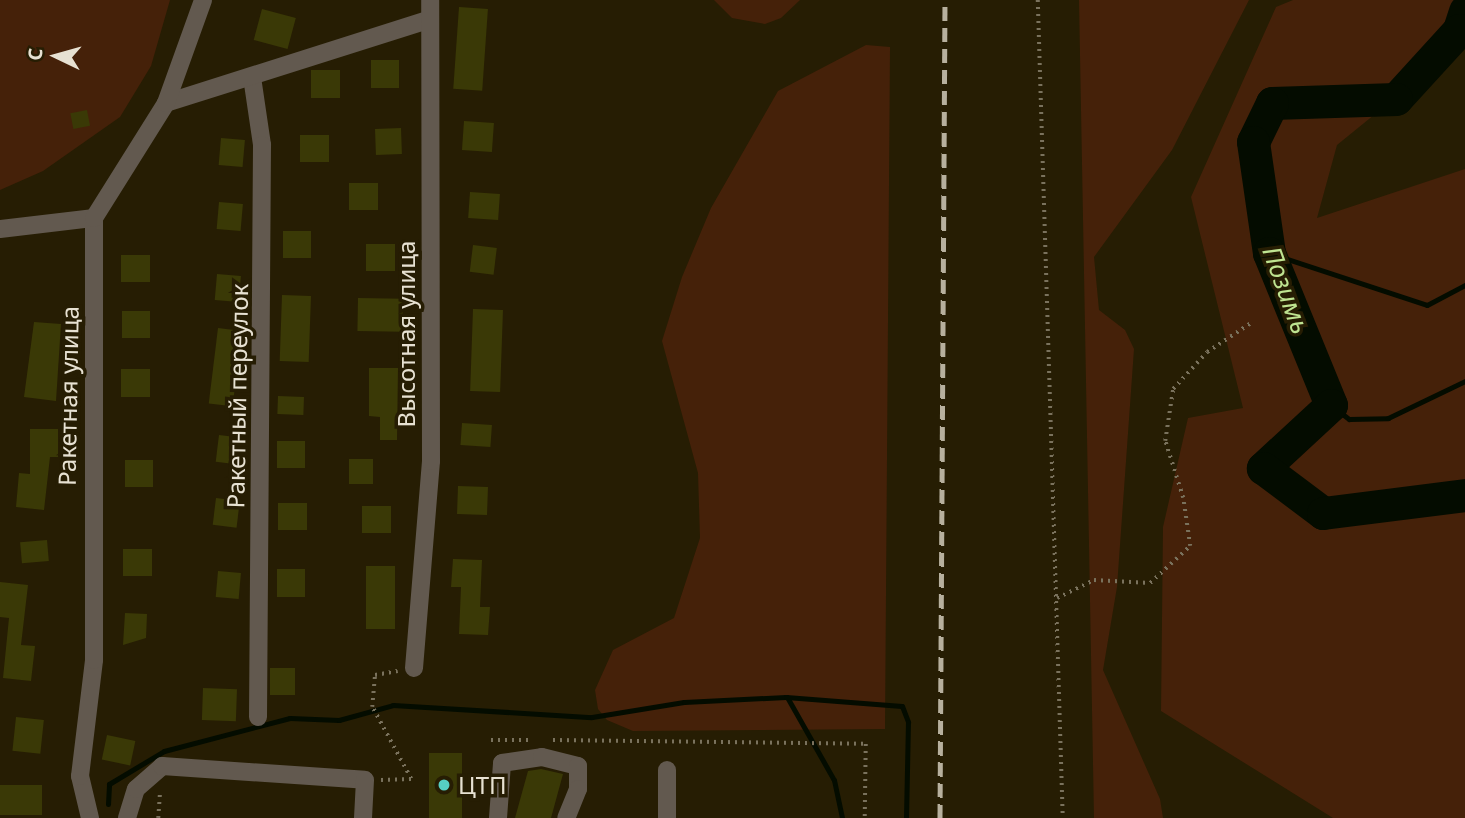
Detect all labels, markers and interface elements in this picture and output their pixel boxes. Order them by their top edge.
north arrow [21,21,91,91]
text: С [22,47,49,61]
street label: Высотная улица [392,241,420,427]
water label: Позимь [1256,242,1316,338]
street label: Ракетный переулок [221,283,253,509]
street label: Ракетная улица [52,306,84,486]
place label: ЦТП [458,771,507,799]
marker: ЦТП [436,777,452,793]

